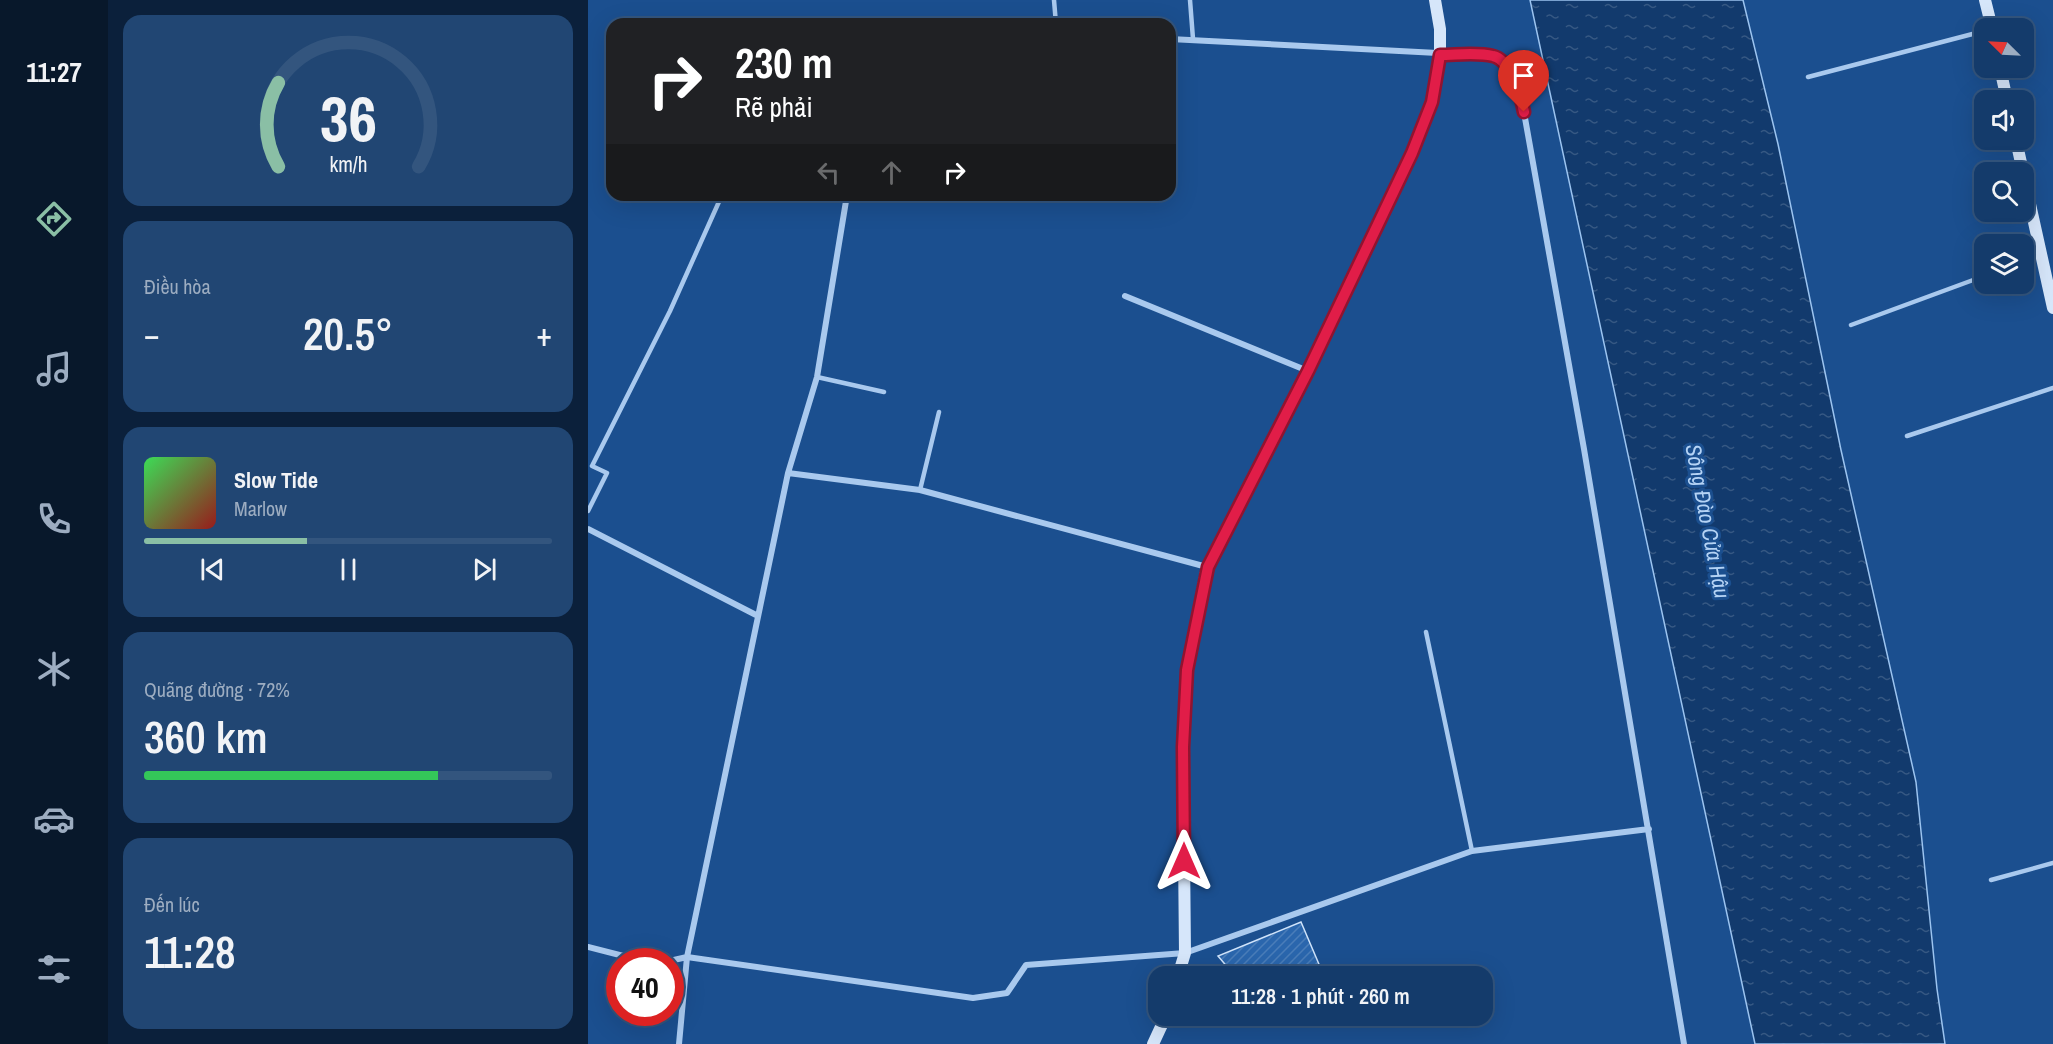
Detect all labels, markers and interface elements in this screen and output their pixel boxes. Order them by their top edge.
north arrow [1974,18,2034,78]
map controls [1974,18,2034,294]
text: 230 m [735,35,833,91]
icon: right [636,42,714,120]
pin [1498,50,1549,112]
text: 11:27 [26,54,82,90]
icon: arrive [1507,59,1540,92]
text: 36 [320,77,376,161]
text: Rẽ phải [735,89,813,125]
button: sound [1974,90,2034,150]
text: km/h [329,151,367,180]
icon: left [812,156,845,189]
icon: ahead [875,156,908,189]
icon: right [938,156,971,189]
button: search [1974,162,2034,222]
icon: directions [33,198,75,240]
button: layers [1974,234,2034,294]
text: Điều hòa [144,273,211,300]
text: 20.5° [303,303,393,364]
text: − [144,312,160,356]
text: + [536,312,552,356]
icon: music [33,348,75,390]
water label: Sông Đào Cửa Hậu [1678,441,1738,601]
text: Slow Tide [234,465,318,495]
text: Marlow [234,495,287,522]
icon: phone [33,498,75,540]
icon: previous [196,553,229,586]
icon: pause [332,553,365,586]
icon: next [468,553,501,586]
icon: climate [33,648,75,690]
text: Quãng đường · 72% [144,676,290,703]
text: 360 km [144,706,268,767]
icon: car [33,798,75,840]
position arrow [1152,829,1216,893]
text: Đến lúc [144,891,200,918]
text: 11:28 [144,921,235,982]
icon: filters [33,948,75,990]
speed limit sign: 40 [606,948,684,1026]
text: 11:28 · 1 phút · 260 m [1231,981,1410,1011]

